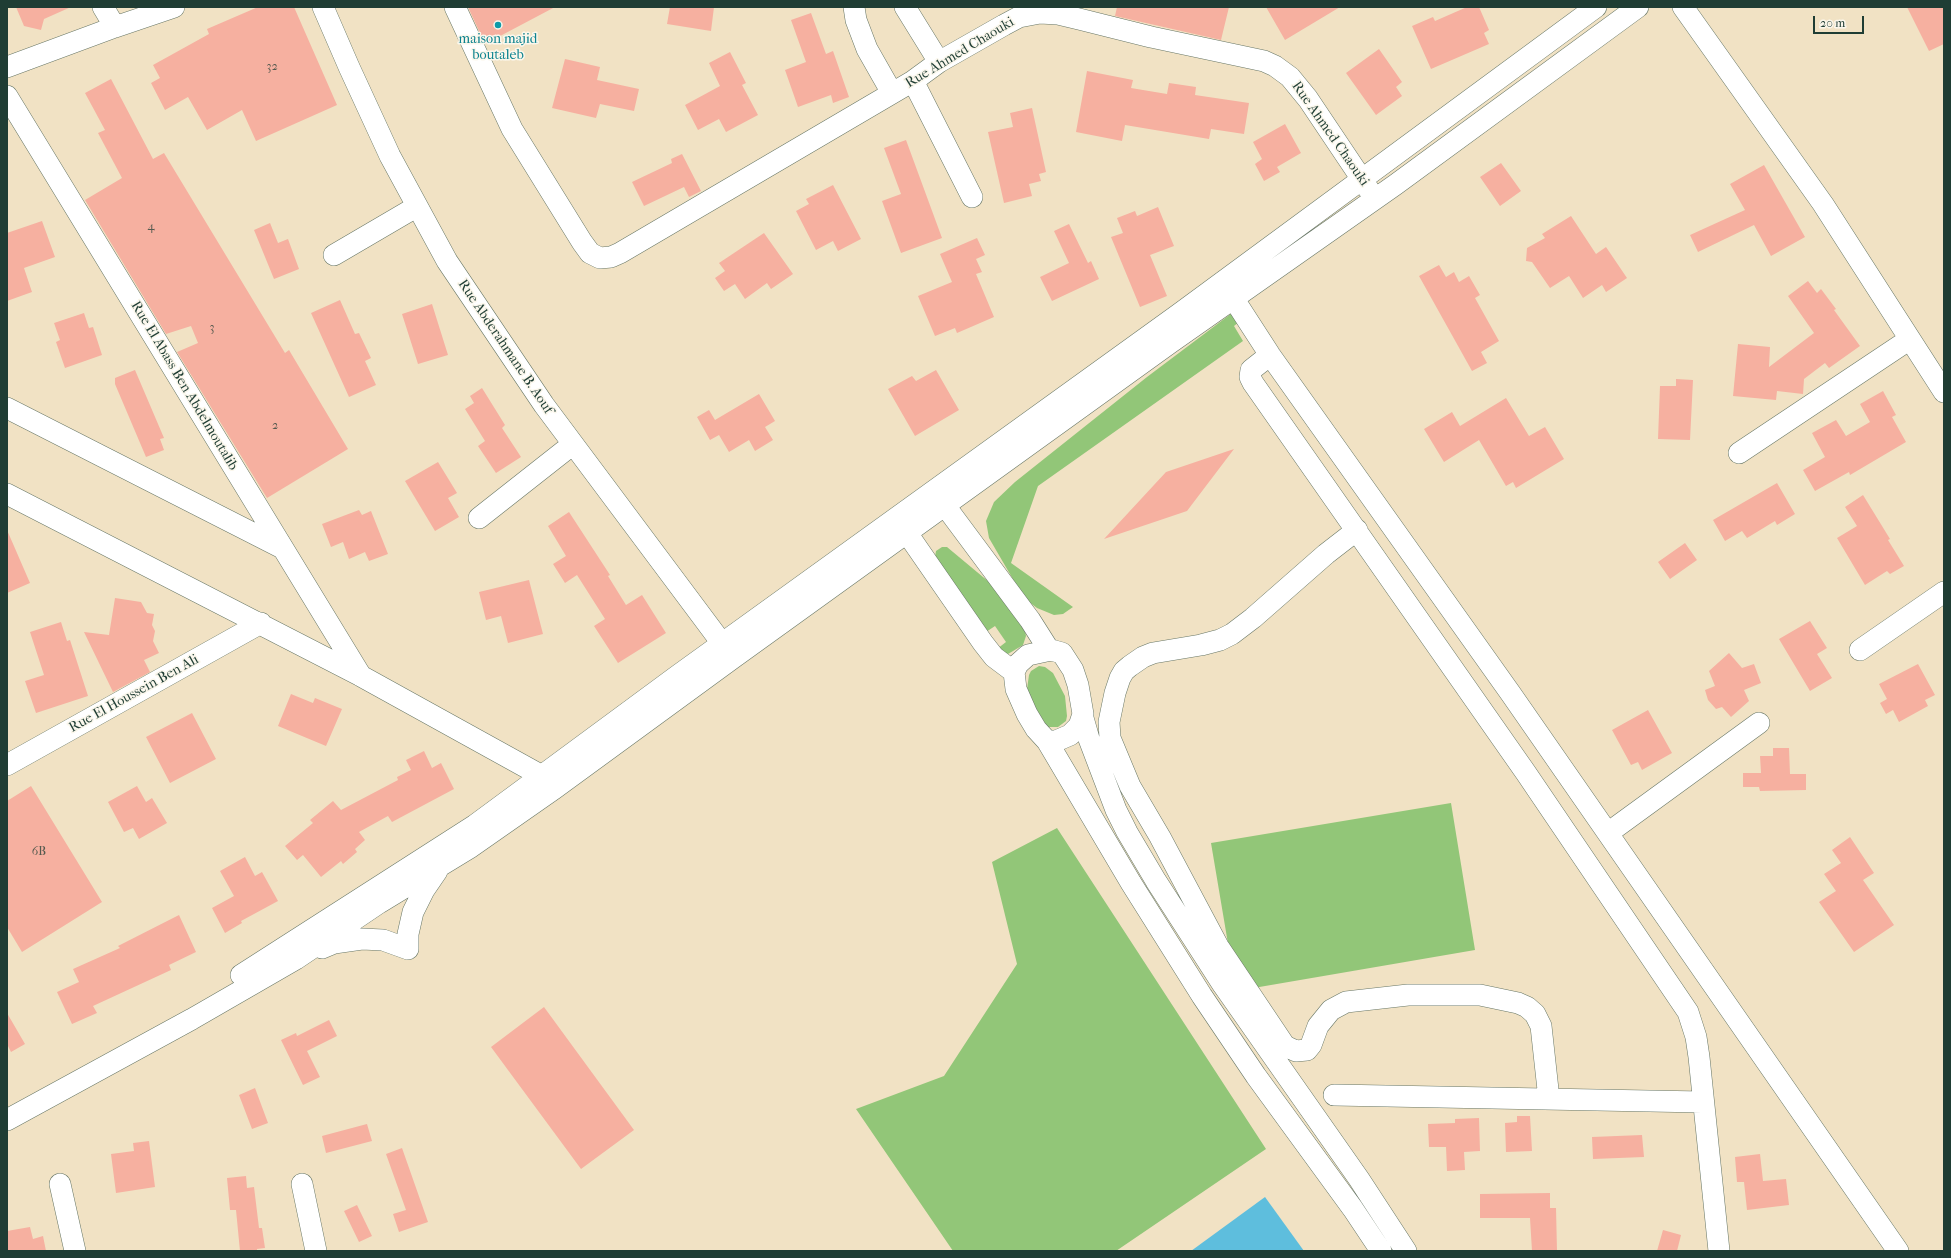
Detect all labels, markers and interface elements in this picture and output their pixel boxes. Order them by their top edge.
scale bar [1815,8,1866,34]
street label: Rue Ahmed Chaouki [903,14,1017,92]
text: 20 m [1820,16,1845,30]
marker: maison majid boutaleb [493,20,503,30]
place label: maison majid boutaleb [459,32,537,64]
house number: 32 [266,60,278,74]
street label: Rue Ahmed Chaouki [1288,78,1372,190]
house number: 4 [147,220,155,234]
street label: Rue Abderahmane B. Aouf [454,277,556,417]
street label: Rue El Abass Ben Abdelmoutalib [127,298,241,474]
house number: 3 [210,321,214,335]
house number: 2 [272,419,278,433]
street label: Rue El Houssein Ben Ali [66,651,202,737]
house number: 6B [32,845,46,859]

